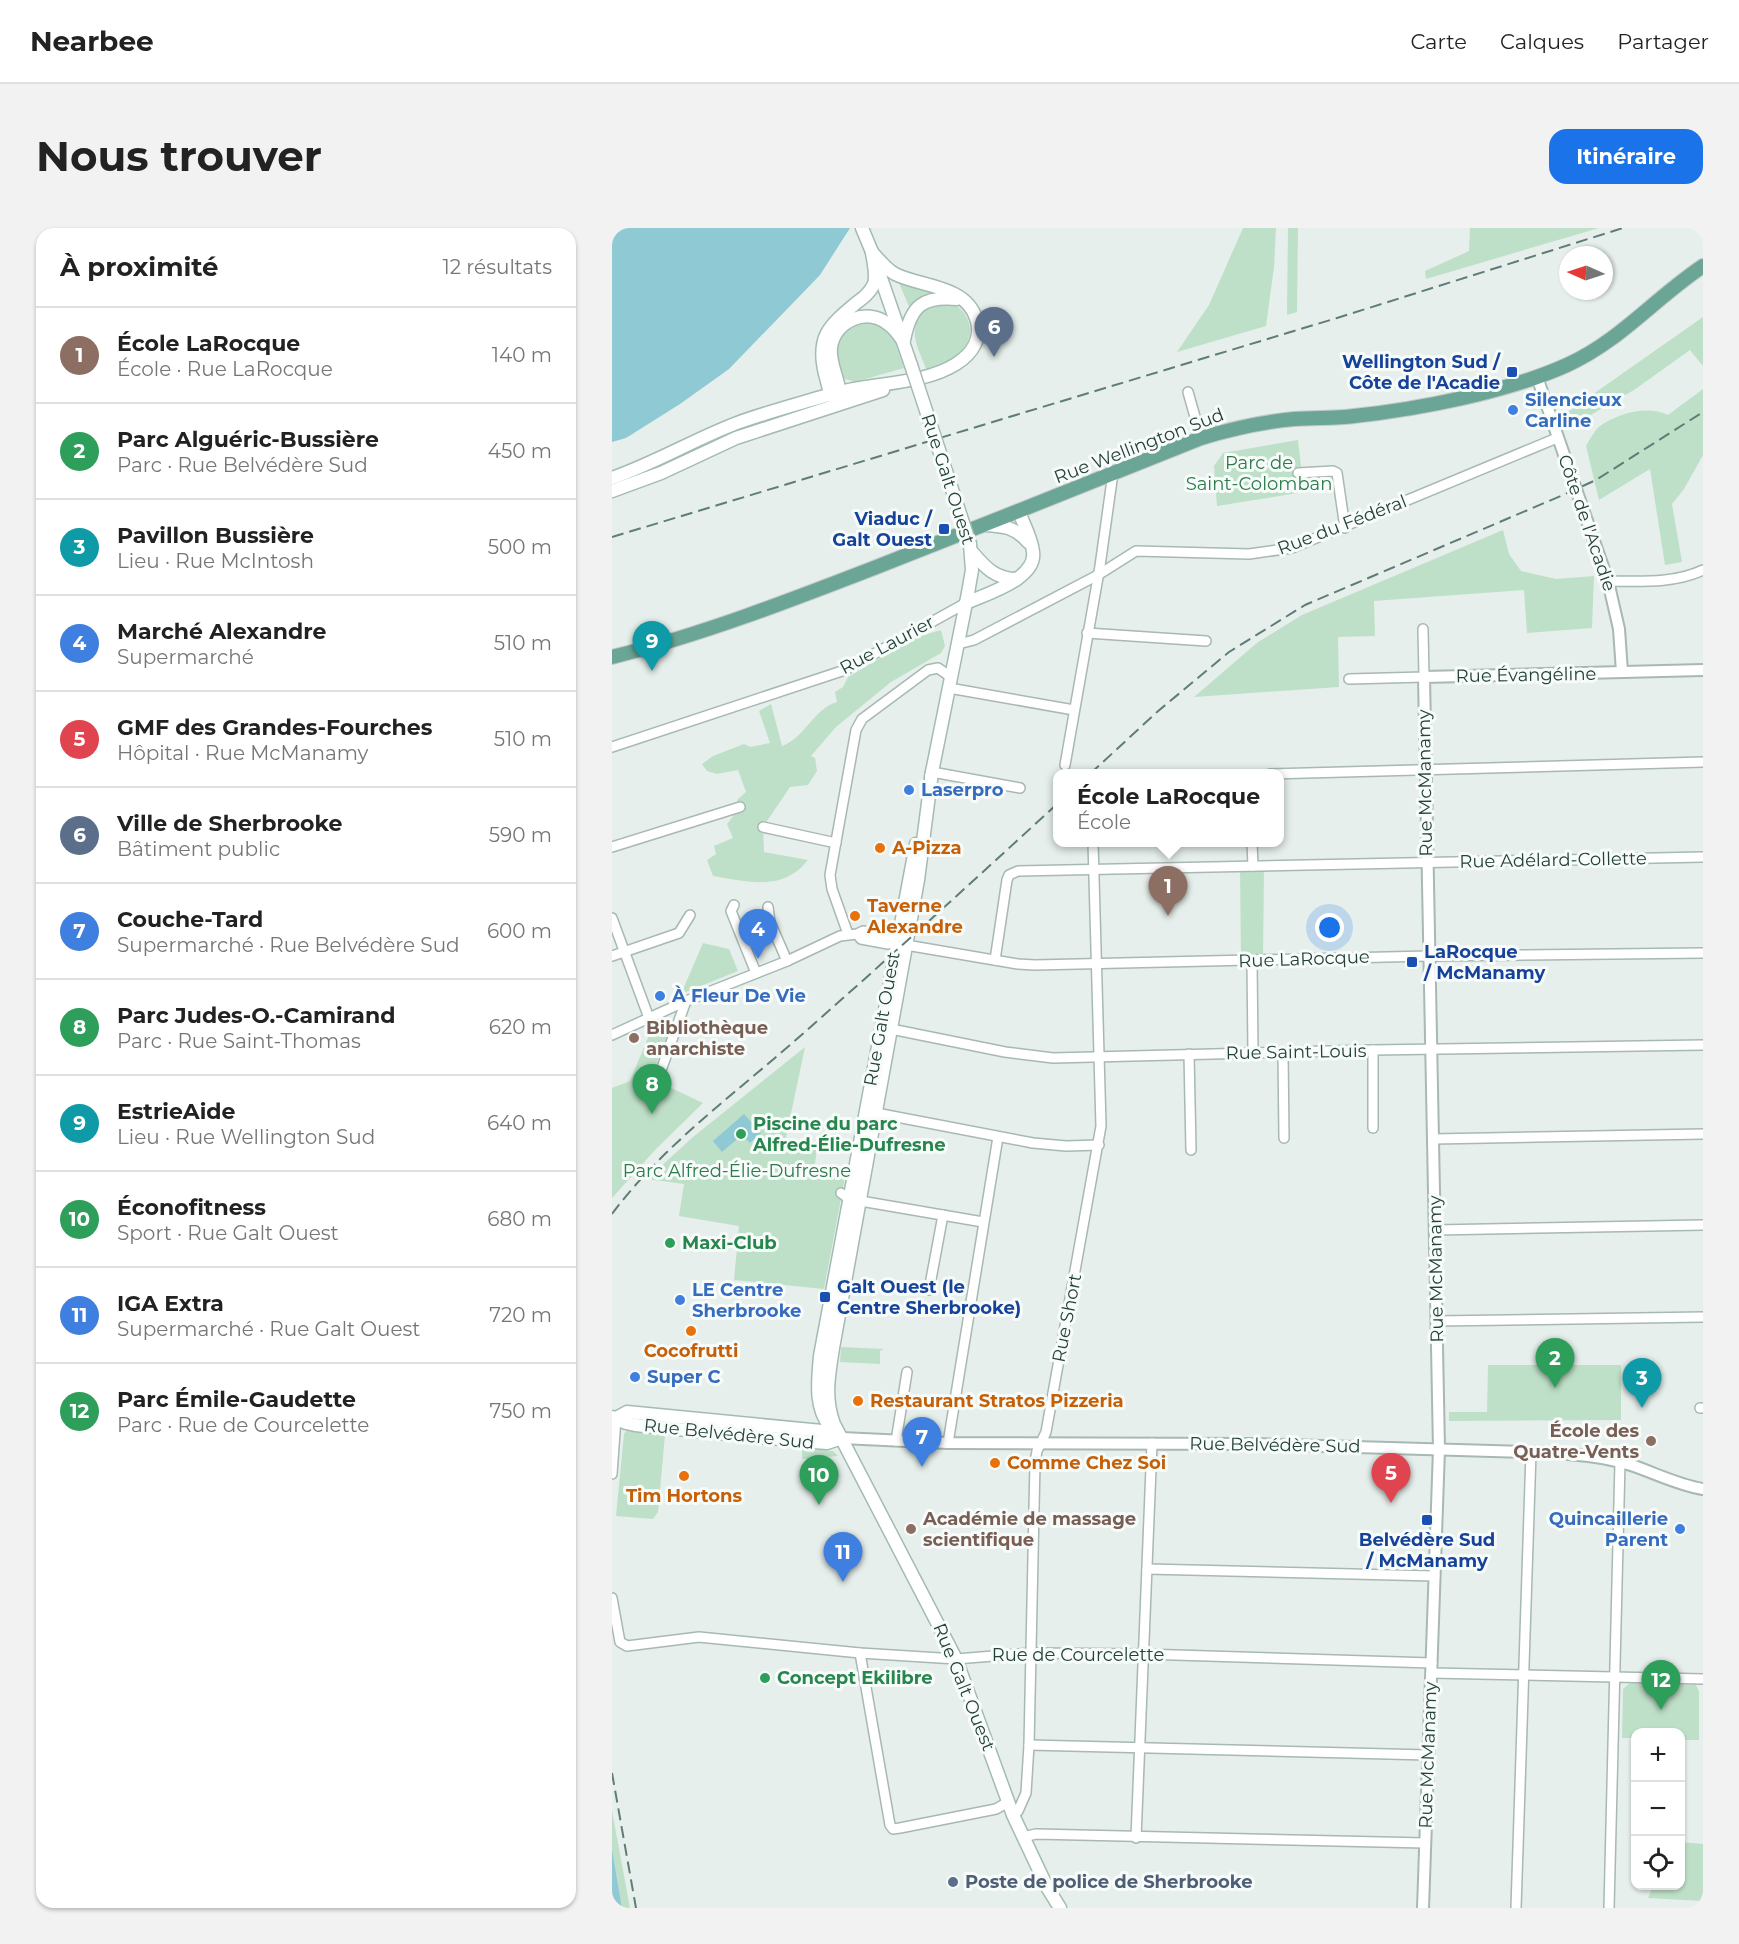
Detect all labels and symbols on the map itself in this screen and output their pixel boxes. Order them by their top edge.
north arrow [1559,246,1613,300]
pin: 6 [974,308,1013,357]
place label: Wellington Sud / Côte de l'Acadie [1342,351,1501,394]
marker: Wellington Sud / Côte de l'Acadie [1505,365,1519,379]
place label: Silencieux Carline [1525,389,1622,432]
street label: Rue Wellington Sud [1051,403,1227,489]
marker: Silencieux Carline [1506,403,1520,417]
street label: Rue Galt Ouest [917,411,979,547]
park label: Parc de Saint-Colomban [1186,452,1332,495]
street label: Côte de l'Acadie [1553,452,1621,594]
street label: Rue du Fédéral [1274,490,1410,560]
place label: Viaduc / Galt Ouest [832,508,933,551]
marker: Viaduc / Galt Ouest [937,522,951,536]
street label: Rue Laurier [836,611,938,679]
pin: 9 [632,622,672,671]
street label: Rue Évangéline [1455,663,1597,687]
street label: Rue McManamy [1413,709,1437,857]
place label: Laserpro [921,779,1004,801]
marker: Laserpro [902,783,916,797]
place label: A-Pizza [891,837,962,859]
marker: A-Pizza [873,841,887,855]
street label: Rue Adélard-Collette [1459,847,1647,873]
pin: 1 [1148,866,1188,916]
place label: Taverne Alexandre [866,895,963,938]
marker: Taverne Alexandre [848,909,862,923]
pin: 4 [738,910,778,959]
your location [1315,913,1344,942]
place label: LaRocque / McManamy [1423,941,1546,984]
street label: Rue LaRocque [1238,946,1370,972]
street label: Rue Galt Ouest [859,950,905,1088]
marker: LaRocque / McManamy [1405,955,1419,969]
place label: À Fleur De Vie [671,985,806,1007]
marker: À Fleur De Vie [653,989,667,1003]
place label: Bibliothèque anarchiste [646,1017,768,1060]
marker: Bibliothèque anarchiste [627,1031,641,1045]
street label: Rue Saint-Louis [1225,1040,1367,1064]
pin: 8 [632,1064,672,1114]
place label: Piscine du parc Alfred-Élie-Dufresne [752,1113,946,1156]
marker: Piscine du parc Alfred-Élie-Dufresne [734,1127,748,1141]
park label: Parc Alfred-Élie-Dufresne [623,1160,851,1182]
street label: Rue McManamy [1424,1195,1448,1343]
place label: Maxi-Club [682,1232,777,1254]
marker: Maxi-Club [663,1236,677,1250]
street label: Rue Short [1048,1272,1086,1364]
place label: Galt Ouest (le Centre Sherbrooke) [837,1276,1021,1319]
place label: LE Centre Sherbrooke [692,1279,801,1322]
marker: Galt Ouest (le Centre Sherbrooke) [818,1290,832,1304]
marker: LE Centre Sherbrooke [673,1293,687,1307]
marker: Cocofrutti [684,1324,698,1338]
pin: 2 [1536,1338,1574,1388]
place label: Cocofrutti [644,1340,738,1362]
pin: 3 [1622,1358,1662,1408]
place label: Super C [647,1366,721,1388]
marker: Super C [628,1370,642,1384]
place label: Restaurant Stratos Pizzeria [870,1390,1124,1412]
marker: Restaurant Stratos Pizzeria [851,1394,865,1408]
street label: Rue Belvédère Sud [643,1414,815,1454]
pin: 7 [902,1418,942,1467]
place label: École des Quatre-Vents [1513,1420,1639,1463]
street label: Rue Belvédère Sud [1189,1433,1361,1457]
marker: École des Quatre-Vents [1644,1434,1658,1448]
place label: Comme Chez Soi [1007,1452,1166,1474]
pin: 5 [1372,1454,1410,1503]
pin: 10 [800,1456,838,1505]
marker: Comme Chez Soi [988,1456,1002,1470]
marker: Tim Hortons [677,1469,691,1483]
place label: Tim Hortons [626,1485,743,1507]
place label: Académie de massage scientifique [922,1508,1136,1551]
place label: Quincaillerie Parent [1549,1508,1668,1551]
marker: Belvédère Sud / McManamy [1420,1513,1434,1527]
marker: Académie de massage scientifique [904,1522,918,1536]
marker: Quincaillerie Parent [1673,1522,1687,1536]
place label: Belvédère Sud / McManamy [1359,1529,1495,1572]
pin: 11 [824,1532,862,1582]
street label: Rue Galt Ouest [928,1620,1000,1754]
street label: Rue de Courcelette [992,1644,1164,1666]
pin: 12 [1642,1660,1680,1710]
place label: Concept Ekilibre [777,1667,933,1689]
marker: Concept Ekilibre [758,1671,772,1685]
street label: Rue McManamy [1414,1681,1442,1829]
place label: Poste de police de Sherbrooke [965,1871,1253,1893]
marker: Poste de police de Sherbrooke [946,1875,960,1889]

